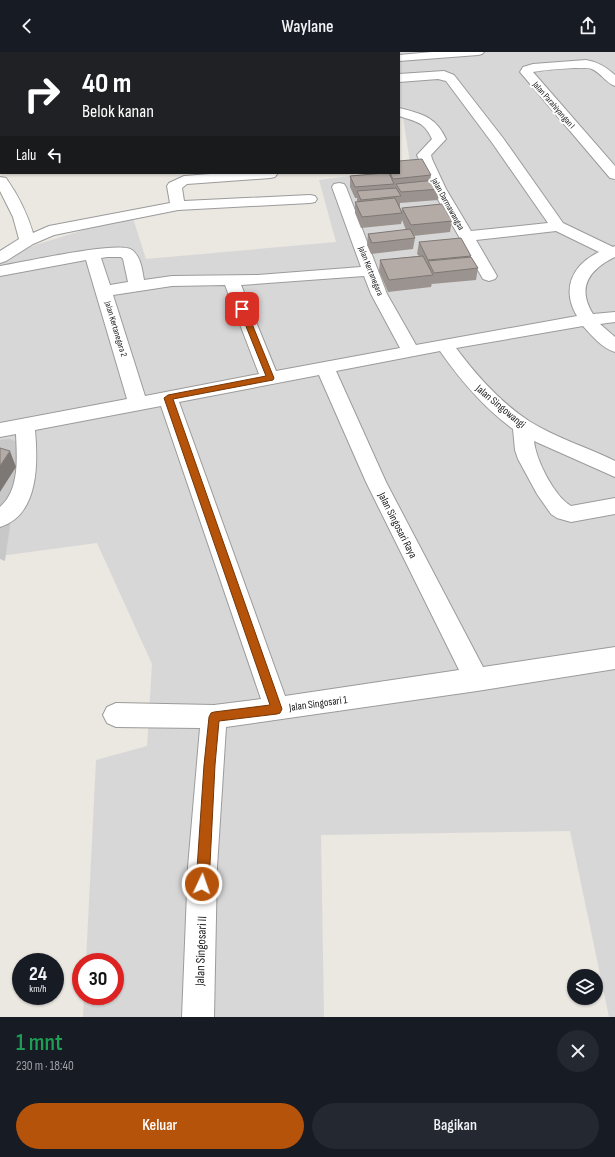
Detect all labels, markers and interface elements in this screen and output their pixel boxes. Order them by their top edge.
icon: back [16,15,38,37]
icon: share [577,15,599,37]
text: Waylane [281,16,334,37]
text: 40 m [82,67,131,100]
icon: right [16,68,68,120]
street label: Jalan Parahiyangan I [529,79,577,131]
text: Belok kanan [82,101,154,122]
icon: left [44,144,66,166]
text: Lalu [16,146,36,165]
street label: Jalan Darmawangsa [428,175,466,232]
street label: Jalan Kertanegara [355,244,385,298]
pin [225,292,259,326]
icon: arrive [231,298,253,320]
street label: Jalan Kertanegara 2 [102,299,129,359]
street label: Jalan Singowangi [472,381,528,431]
street label: Jalan Singosari Raya [375,489,420,560]
street label: Jalan Singosari 1 [287,693,348,714]
position arrow [181,863,223,905]
street label: Jalan Singosari II [192,916,210,987]
speed limit sign: 30 [72,953,124,1005]
text: 24 [29,962,47,986]
map controls [567,969,603,1005]
button: layers [567,969,603,1005]
text: km/h [29,983,47,995]
text: 1 mnt [16,1028,63,1057]
button: close [557,1030,599,1072]
text: 230 m · 18:40 [16,1058,74,1074]
button: Keluar [16,1103,304,1149]
button: Bagikan [312,1103,599,1149]

